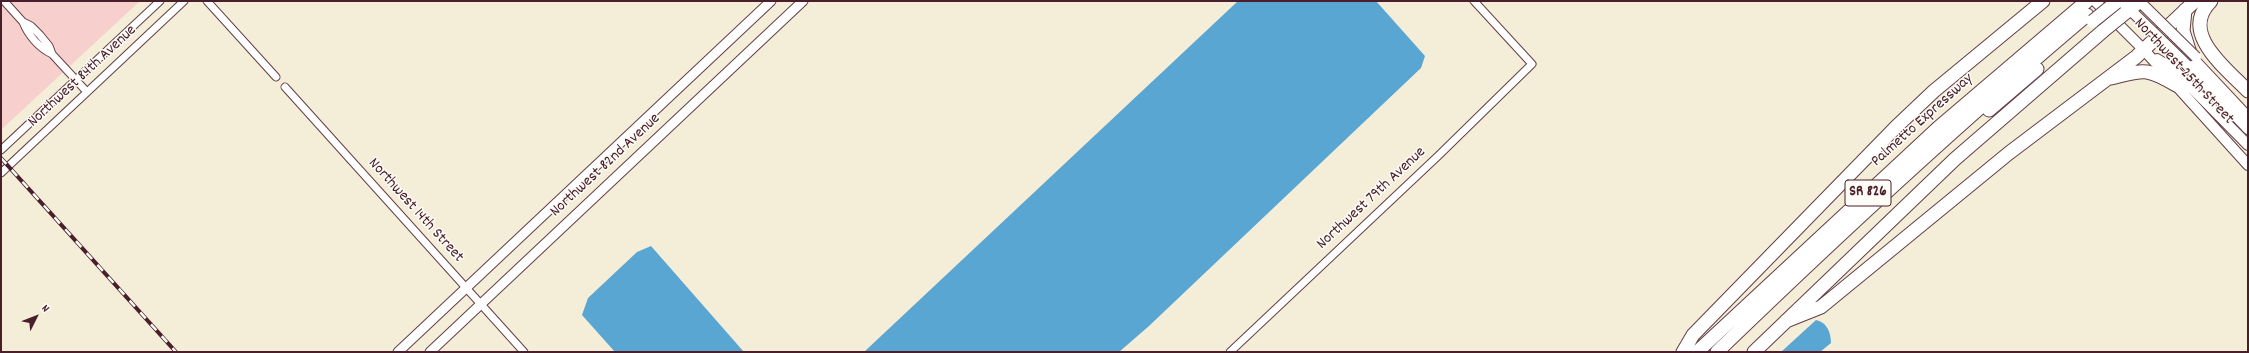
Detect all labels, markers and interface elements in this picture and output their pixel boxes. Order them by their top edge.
street label: Northwest 25th Street [2129,15,2237,129]
street label: Northwest 84th Avenue [25,22,141,132]
street label: Palmetto Expressway [1868,70,1978,172]
street label: Northwest 82nd Avenue [547,110,665,222]
street label: Northwest 79th Avenue [1314,144,1430,254]
street label: Northwest 14th Street [363,155,467,267]
road number: SR 826 [1845,180,1891,206]
north arrow [16,297,56,337]
text: N [37,302,53,316]

